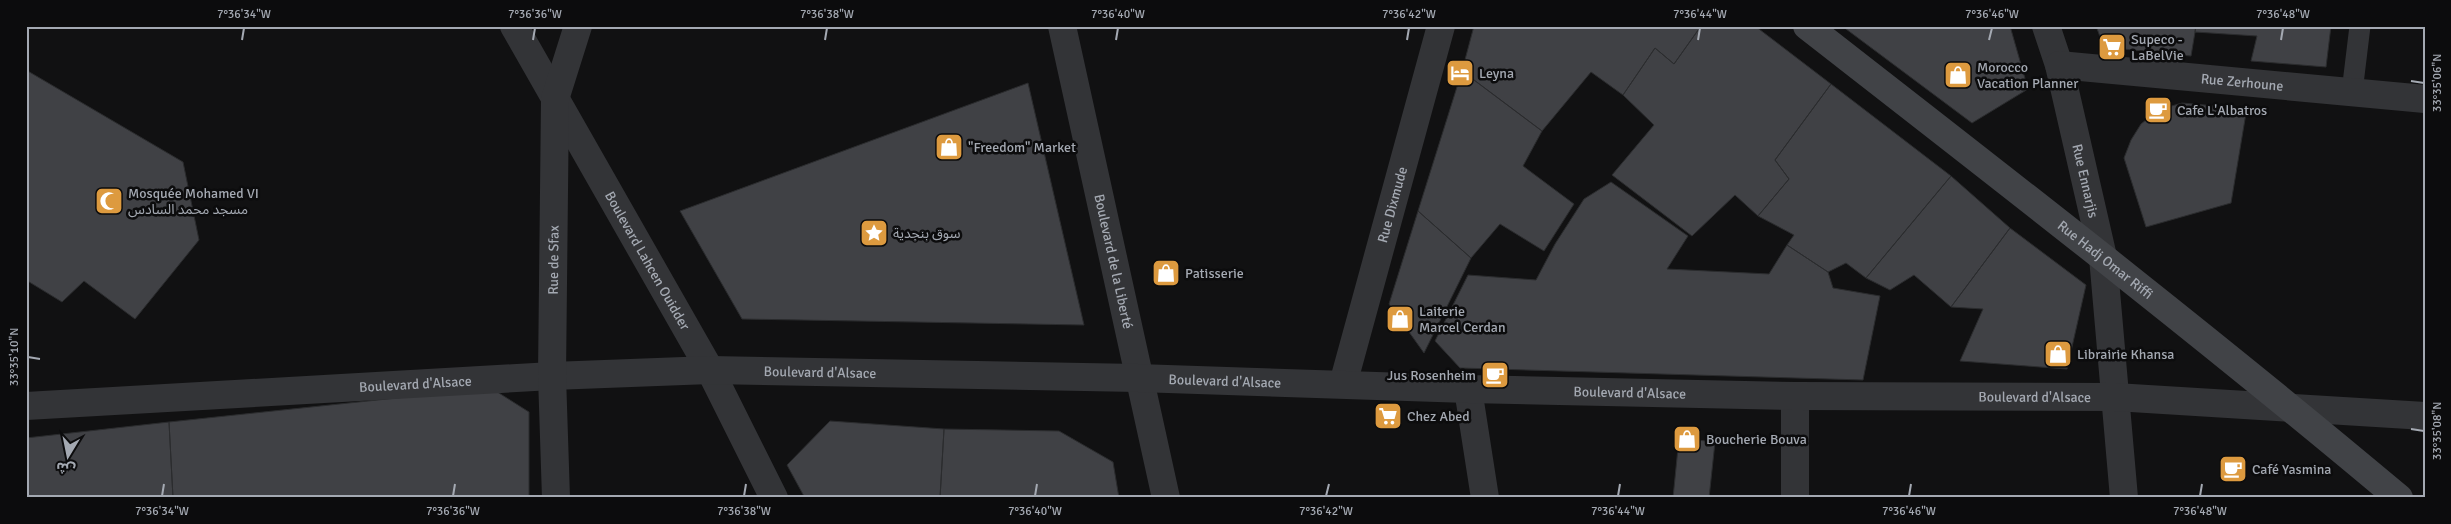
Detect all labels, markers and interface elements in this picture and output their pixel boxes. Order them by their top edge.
text: 7°36'34"W [217,7,271,22]
text: 7°36'36"W [508,7,562,22]
text: 7°36'38"W [800,7,854,22]
text: 7°36'40"W [1091,7,1145,22]
text: 7°36'42"W [1382,7,1436,22]
text: 7°36'44"W [1673,7,1727,22]
text: 7°36'46"W [1965,7,2019,22]
text: 7°36'48"W [2256,7,2310,22]
place label: Supeco - LaBelVie [2131,31,2184,64]
supermarket icon: Supeco - LaBelVie [2097,32,2127,62]
text: 33°35'06"N [2430,54,2445,112]
hotel icon: Leyna [1445,58,1475,88]
place label: Morocco Vacation Planner [1977,59,2079,92]
shop icon: Morocco Vacation Planner [1943,60,1973,90]
place label: Leyna [1479,65,1514,82]
street label: Rue Zerhoune [2200,70,2284,95]
cafe icon: Cafe L'Albatros [2143,95,2173,125]
place label: Cafe L'Albatros [2177,102,2267,119]
shop icon: "Freedom" Market [934,132,964,162]
place label: "Freedom" Market [968,139,1076,156]
street label: Rue Ennarjis [2068,142,2102,220]
street label: Rue Dixmude [1374,165,1411,245]
place label: Mosquée Mohamed VI مسجد محمد السادس [128,185,259,218]
mosque icon: Mosquée Mohamed VI مسجد محمد السادس [94,186,124,216]
street label: Boulevard Lahcen Ouidder [601,188,694,334]
street label: Boulevard de la Liberté [1090,192,1136,331]
street label: Rue Hadj Omar Riffi [2054,217,2156,303]
place icon: سوق بنجدية [859,218,889,248]
street label: Rue de Sfax [545,225,563,295]
place label: سوق بنجدية [893,225,960,242]
shop icon: Patisserie [1151,258,1181,288]
place label: Patisserie [1185,265,1244,282]
place label: Laiterie Marcel Cerdan [1419,303,1506,336]
shop icon: Laiterie Marcel Cerdan [1385,304,1415,334]
text: 33°35'10"N [7,328,22,386]
shop icon: Librairie Khansa [2043,339,2073,369]
place label: Librairie Khansa [2077,346,2174,363]
cafe icon: Jus Rosenheim [1480,360,1510,390]
street label: Boulevard d'Alsace [763,363,877,382]
place label: Jus Rosenheim [1387,367,1476,384]
street label: Boulevard d'Alsace [1168,371,1282,392]
street label: Boulevard d'Alsace [359,373,472,396]
street label: Boulevard d'Alsace [1573,383,1686,403]
street label: Boulevard d'Alsace [1978,389,2091,406]
supermarket icon: Chez Abed [1373,401,1403,431]
text: 33°35'08"N [2430,402,2445,460]
place label: Chez Abed [1407,408,1470,425]
shop icon: Boucherie Bouva [1672,424,1702,454]
place label: Boucherie Bouva [1706,431,1807,448]
north arrow [42,432,92,482]
cafe icon: Café Yasmina [2218,454,2248,484]
text: ش [55,458,77,478]
place label: Café Yasmina [2252,461,2331,478]
text: 7°36'34"W [135,504,189,519]
text: 7°36'36"W [426,504,480,519]
text: 7°36'38"W [717,504,771,519]
text: 7°36'40"W [1008,504,1062,519]
text: 7°36'42"W [1299,504,1353,519]
text: 7°36'44"W [1591,504,1645,519]
text: 7°36'46"W [1882,504,1936,519]
text: 7°36'48"W [2173,504,2227,519]

